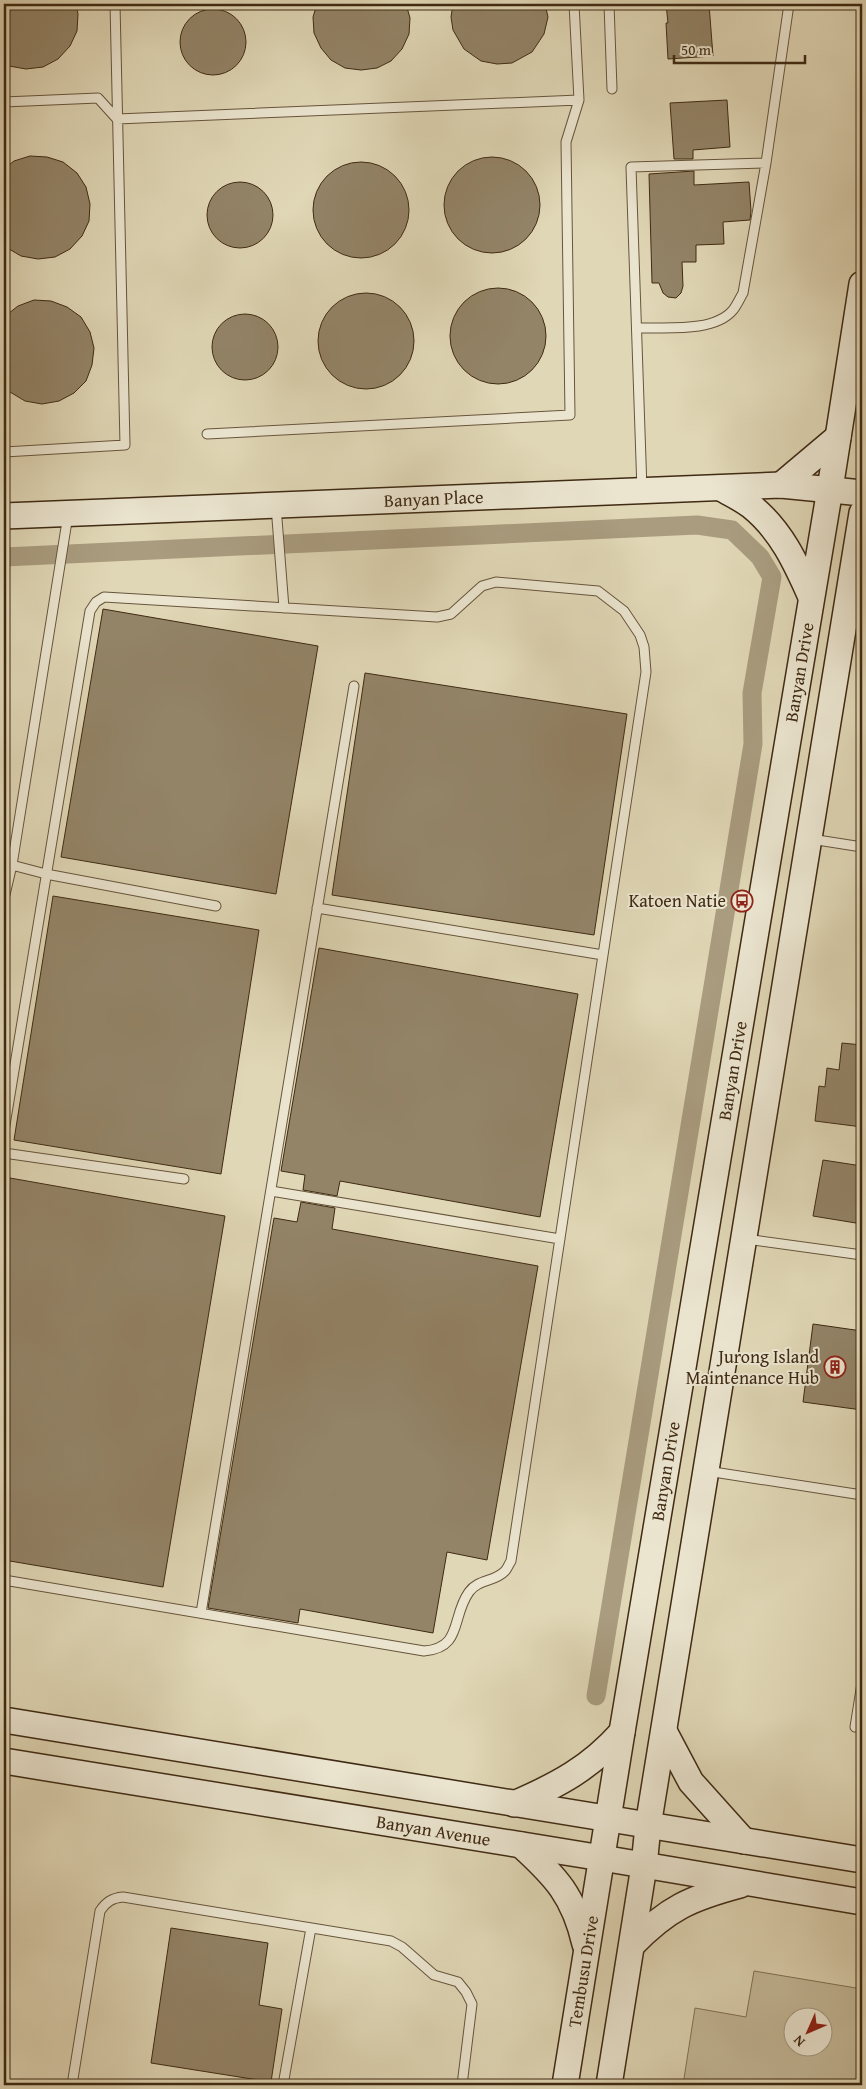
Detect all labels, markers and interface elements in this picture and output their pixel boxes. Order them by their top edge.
scale bar [674,32,805,64]
text: 50 m [681,39,712,60]
street label: Banyan Place [383,483,484,514]
street label: Banyan Drive [777,620,820,724]
place label: Katoen Natie [629,887,726,914]
bus stop icon: Katoen Natie [730,889,754,913]
street label: Banyan Drive [711,1019,754,1123]
place label: Jurong Island Maintenance Hub [686,1343,819,1391]
building icon: Jurong Island Maintenance Hub [823,1355,847,1379]
street label: Banyan Drive [644,1419,687,1523]
street label: Banyan Avenue [374,1808,493,1853]
street label: Tembusu Drive [561,1913,605,2029]
north arrow [784,2006,834,2056]
text: N [788,2030,809,2052]

